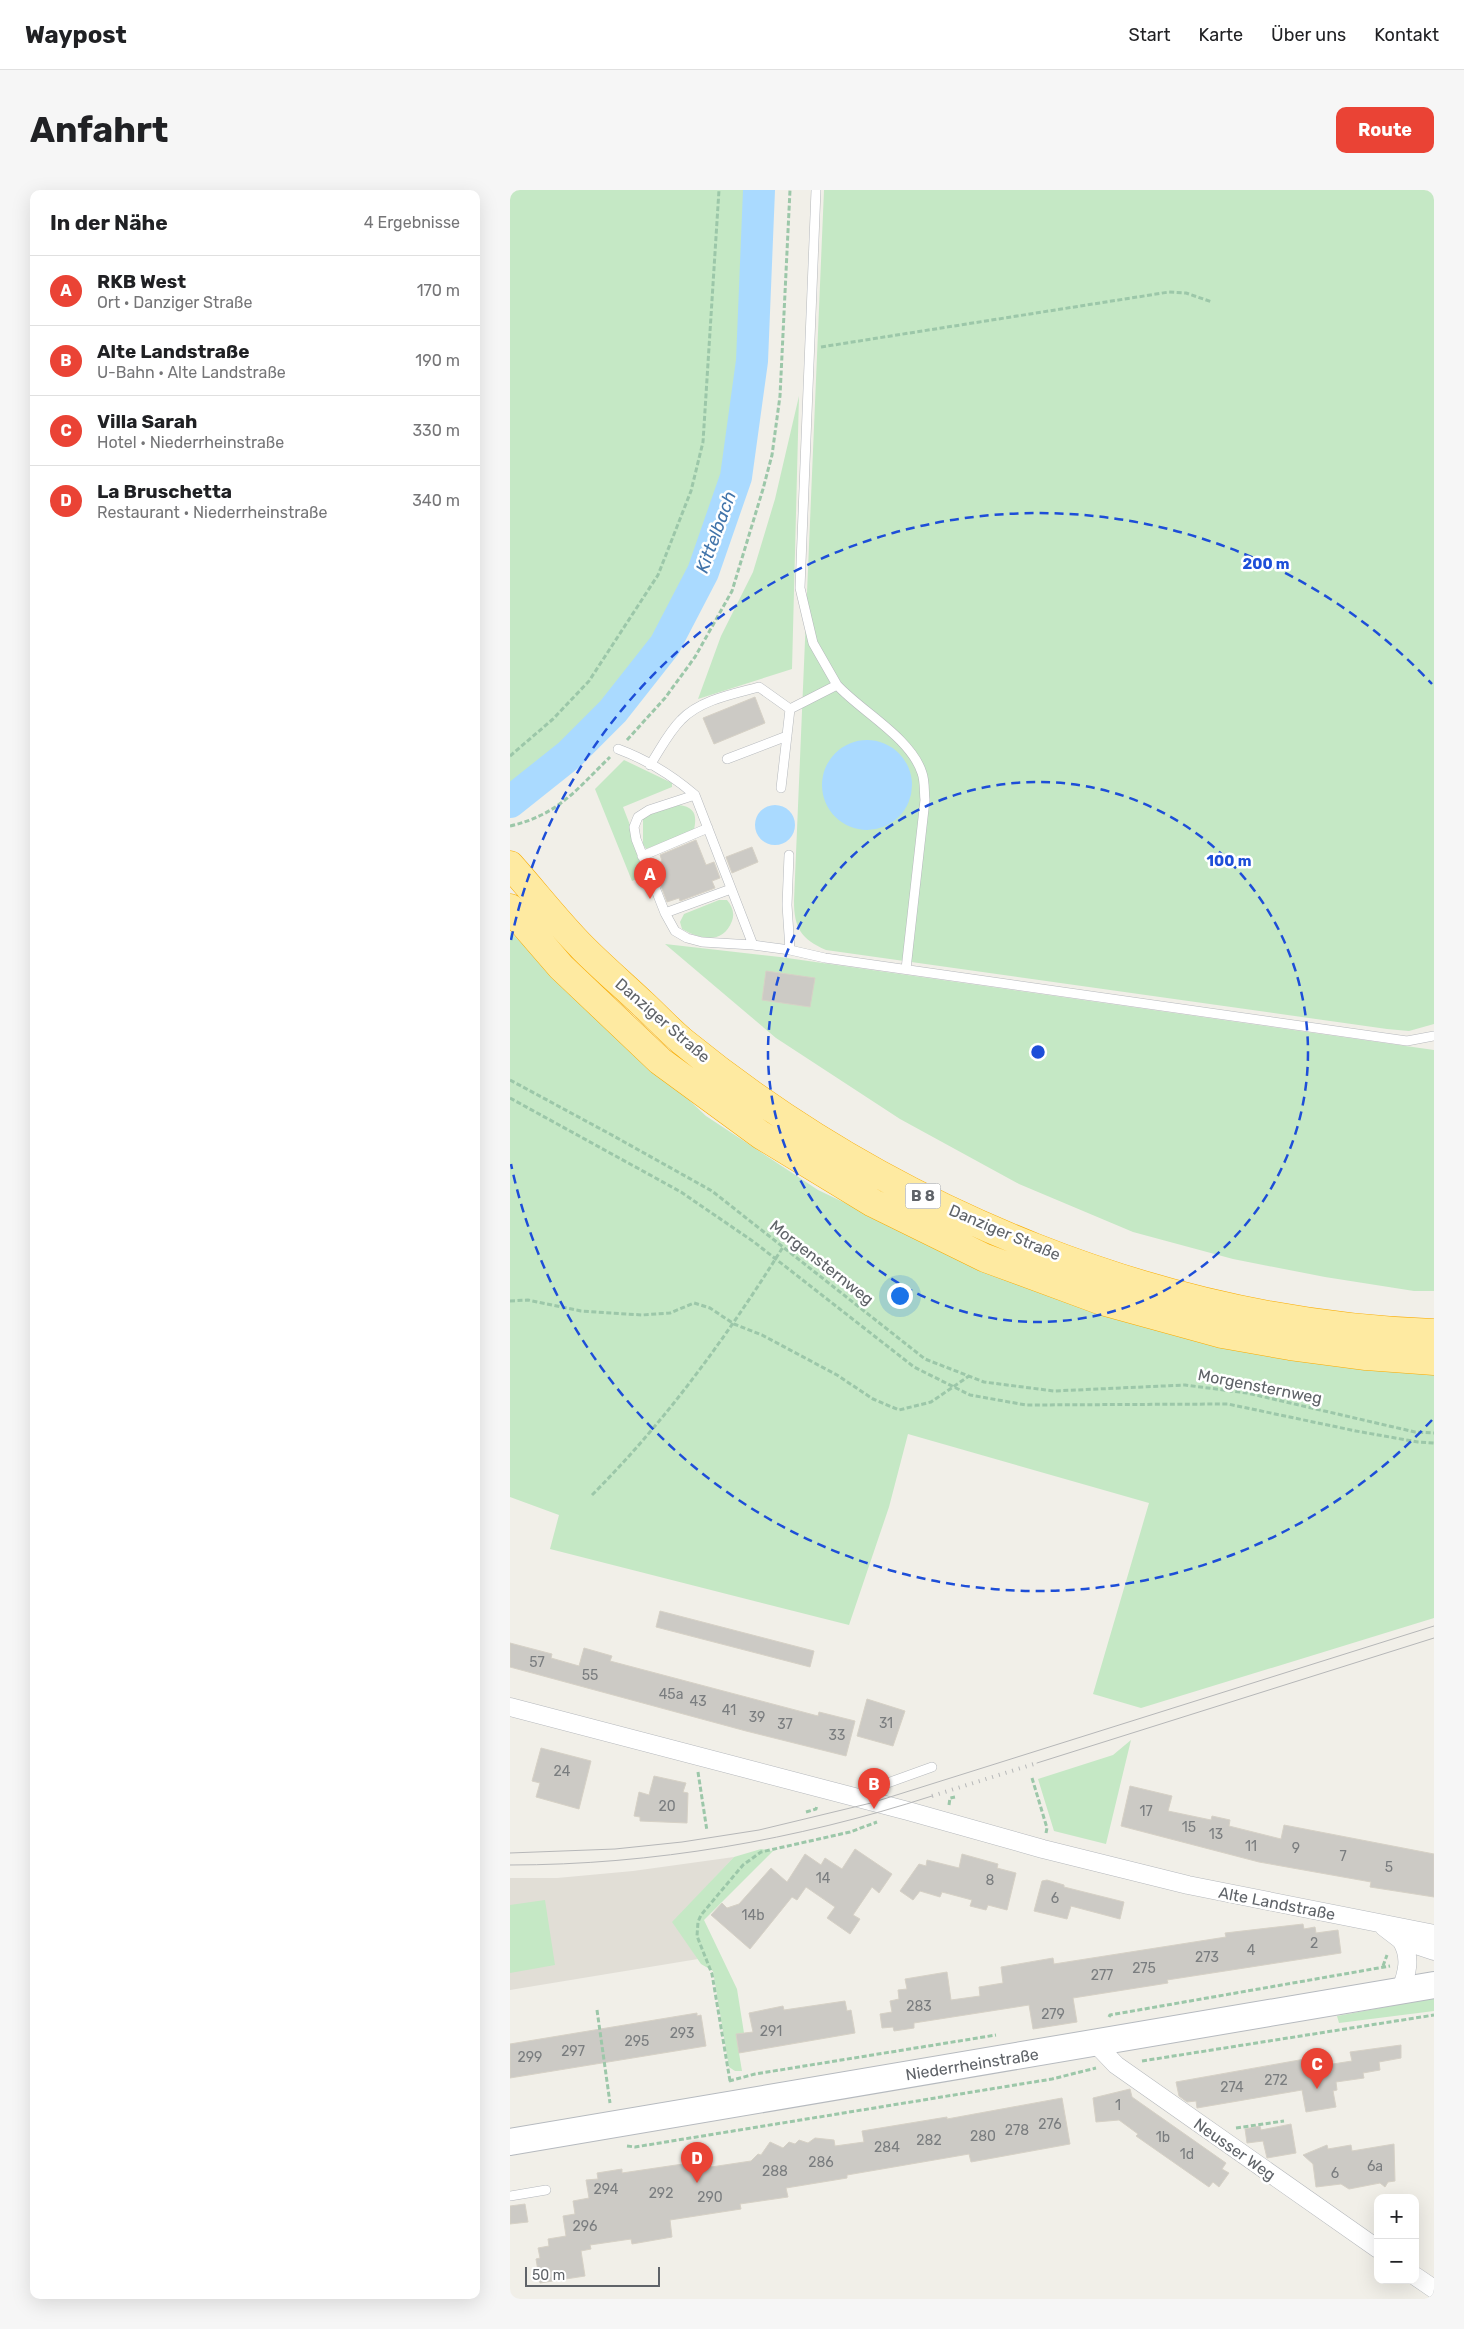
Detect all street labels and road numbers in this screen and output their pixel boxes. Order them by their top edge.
street label: Danziger Straße [611,974,714,1067]
road number: B 8 [906,1184,940,1208]
street label: Danziger Straße [946,1200,1063,1264]
street label: Morgensternweg [766,1216,877,1309]
street label: Morgensternweg [1196,1365,1324,1408]
street label: Alte Landstraße [1217,1883,1337,1924]
street label: Niederrheinstraße [904,2045,1040,2084]
street label: Neusser Weg [1190,2114,1279,2185]

